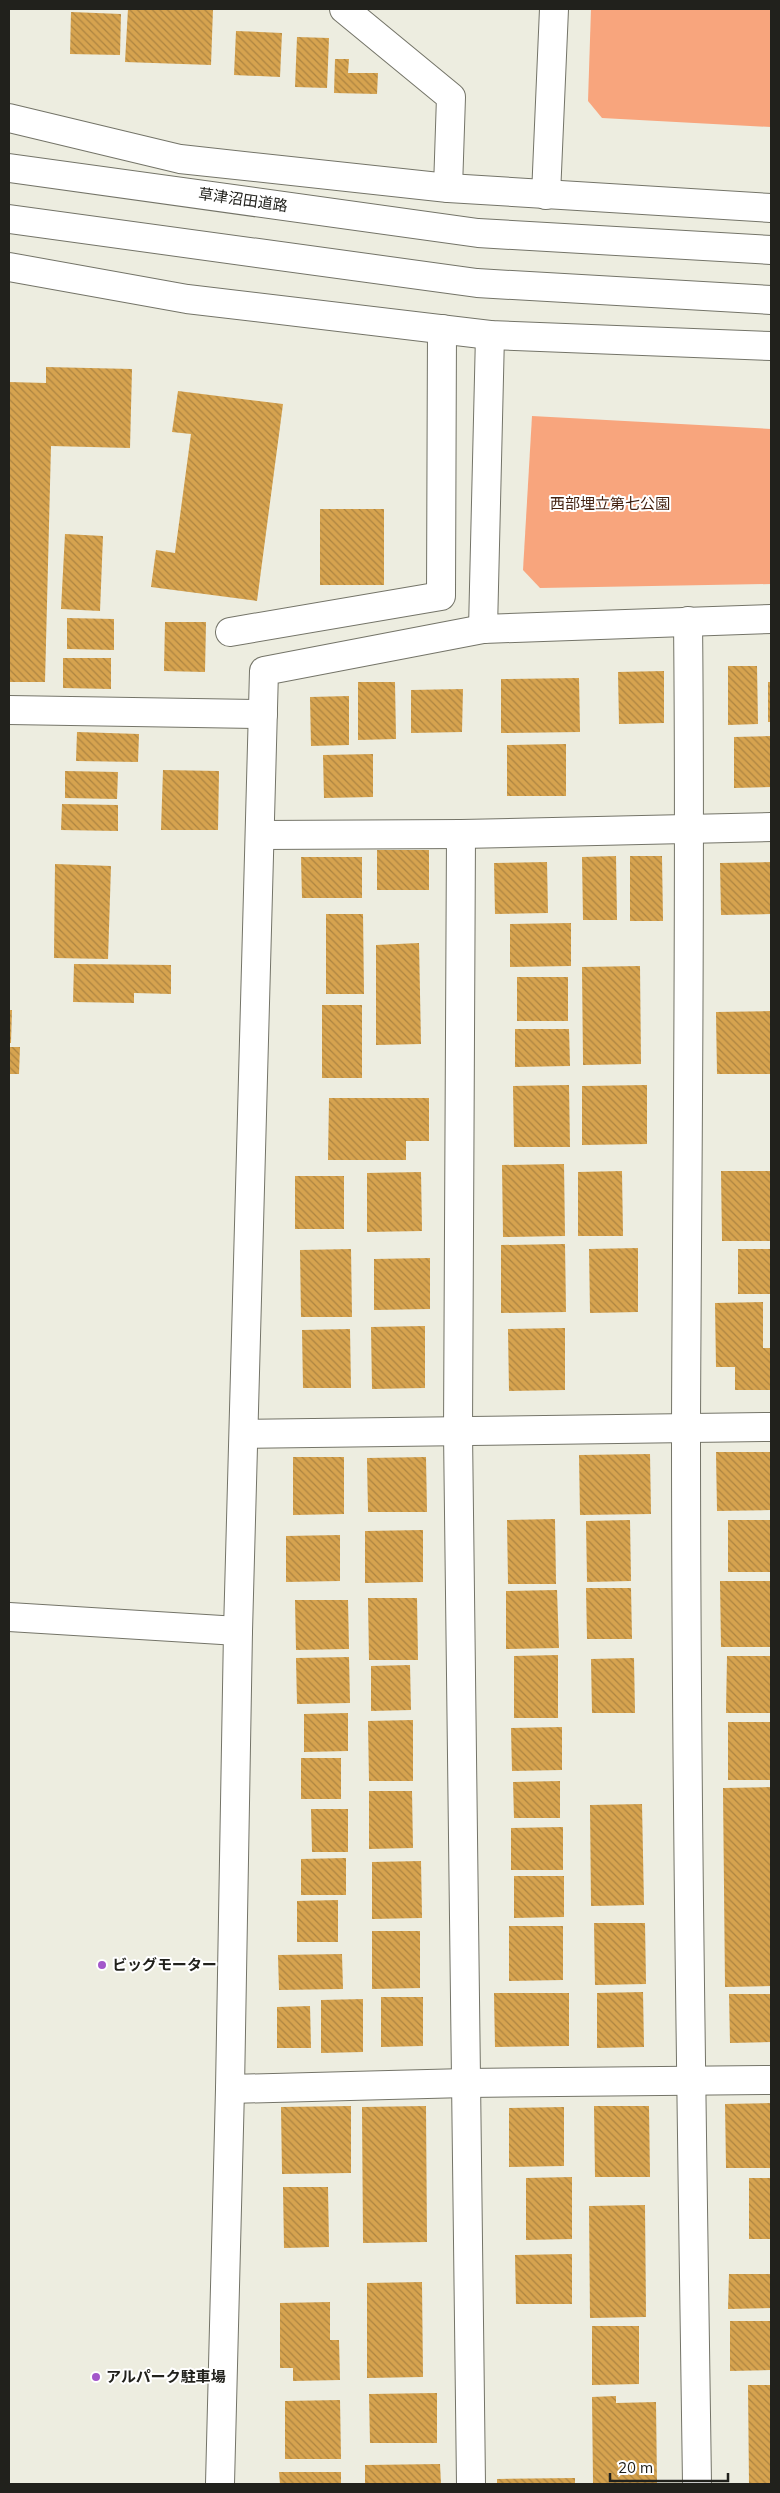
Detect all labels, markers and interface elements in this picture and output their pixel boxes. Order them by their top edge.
street label: 草津沼田道路 [197,184,289,215]
park label: 西部埋立第七公園 [550,494,670,513]
place label: ビッグモーター [112,1955,217,1974]
marker: ビッグモーター [96,1959,108,1971]
place label: アルパーク駐車場 [106,2367,226,2386]
marker: アルパーク駐車場 [90,2371,102,2383]
scale bar [610,2450,728,2482]
text: 20 m [618,2458,653,2477]

